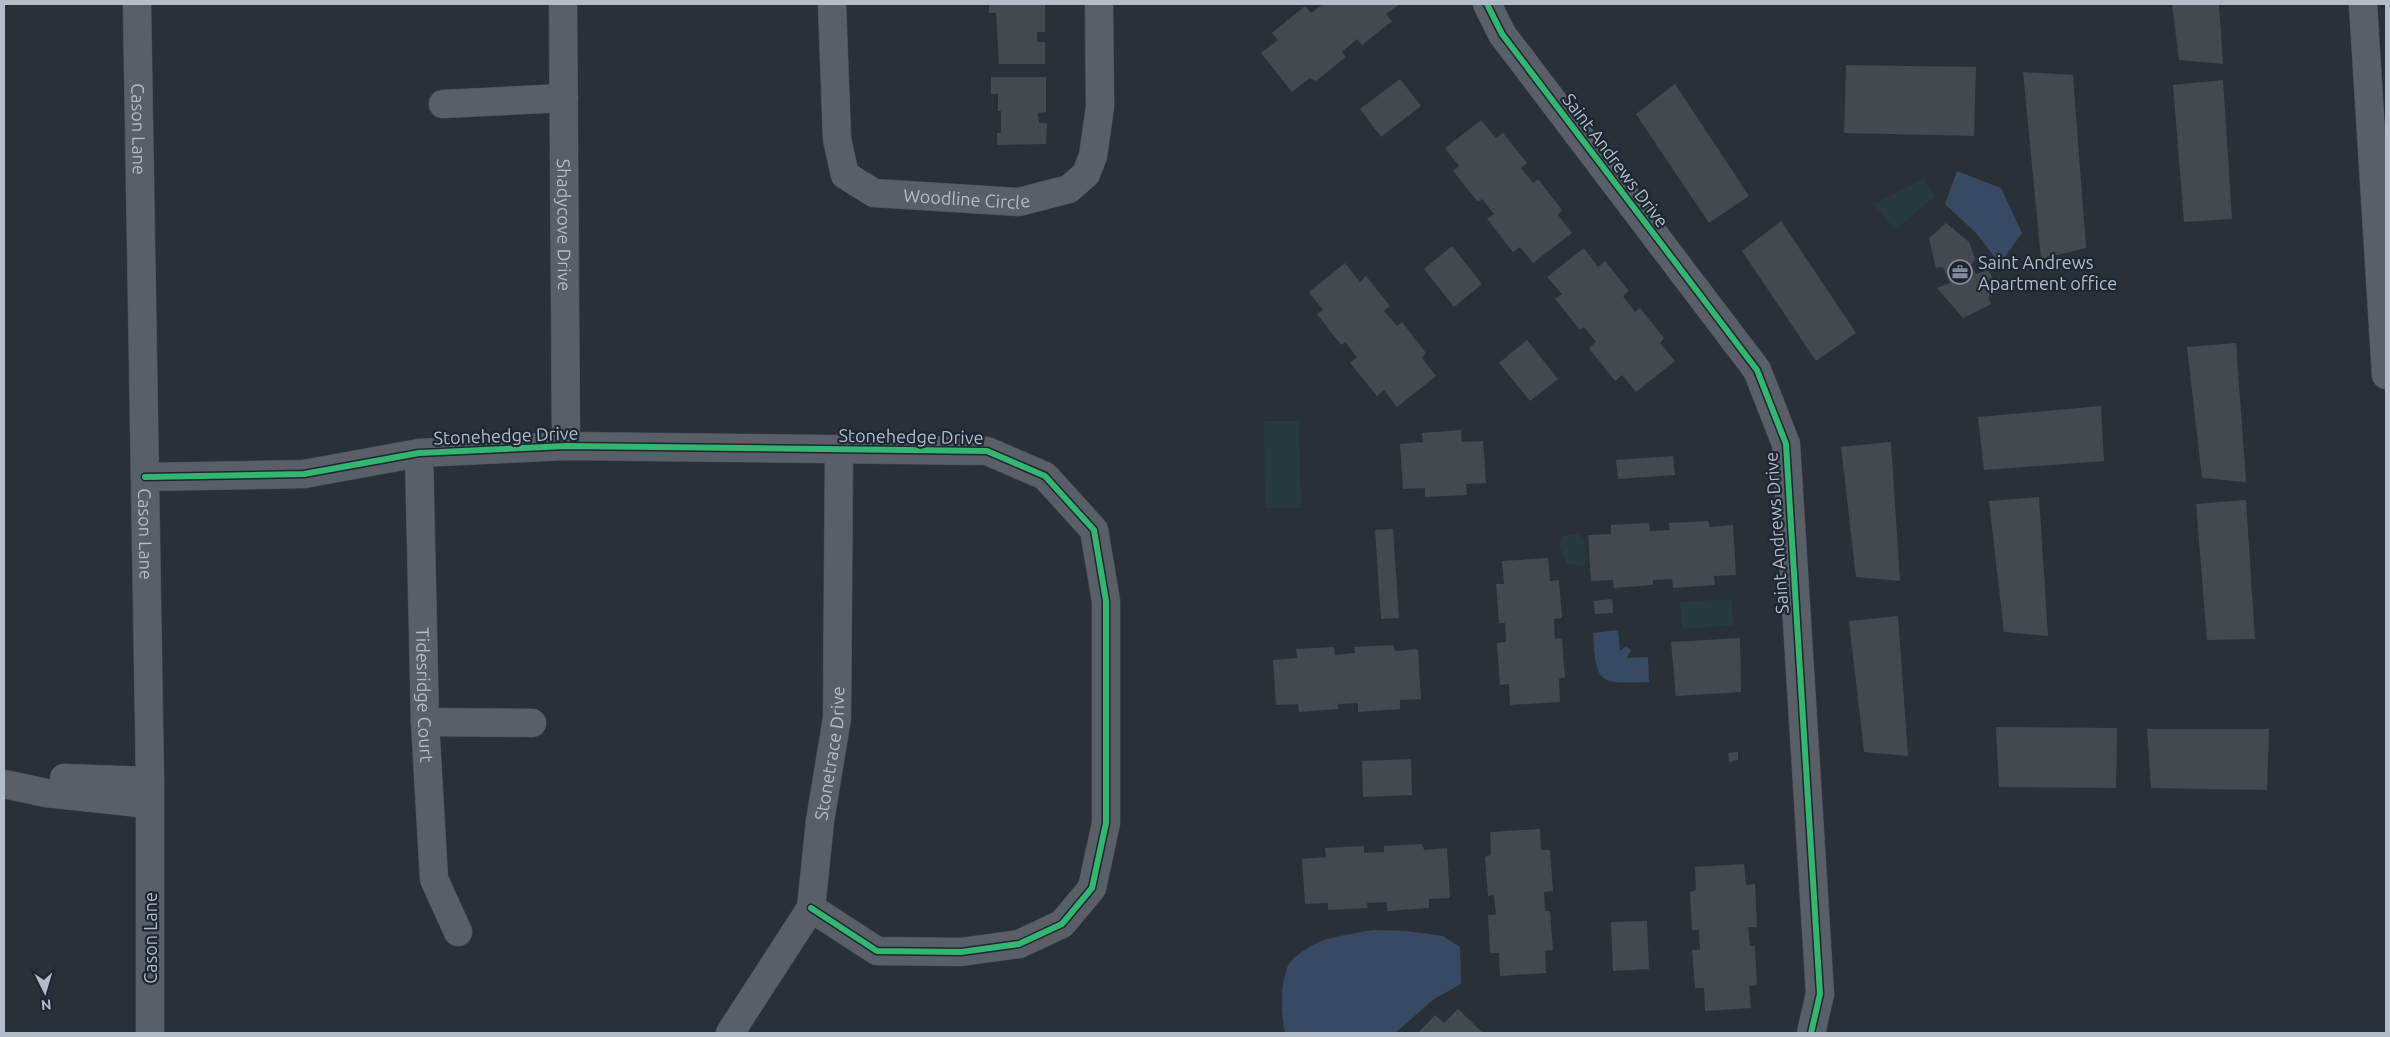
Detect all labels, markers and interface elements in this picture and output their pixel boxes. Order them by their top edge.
street label: Cason Lane [128,83,150,175]
street label: Saint Andrews Drive [1559,89,1673,231]
street label: Shadycove Drive [554,159,575,291]
street label: Woodline Circle [903,185,1032,212]
place label: Saint Andrews Apartment office [1978,252,2117,293]
office icon: Saint Andrews Apartment office [1947,259,1973,285]
street label: Stonehedge Drive [433,422,579,448]
street label: Stonehedge Drive [838,425,984,447]
street label: Saint Andrews Drive [1760,451,1792,615]
street label: Cason Lane [135,488,157,580]
street label: Tidesridge Court [413,627,437,763]
street label: Stonetrace Drive [810,686,847,822]
street label: Cason Lane [140,892,160,984]
north arrow [20,967,70,1017]
text: N [40,997,52,1013]

